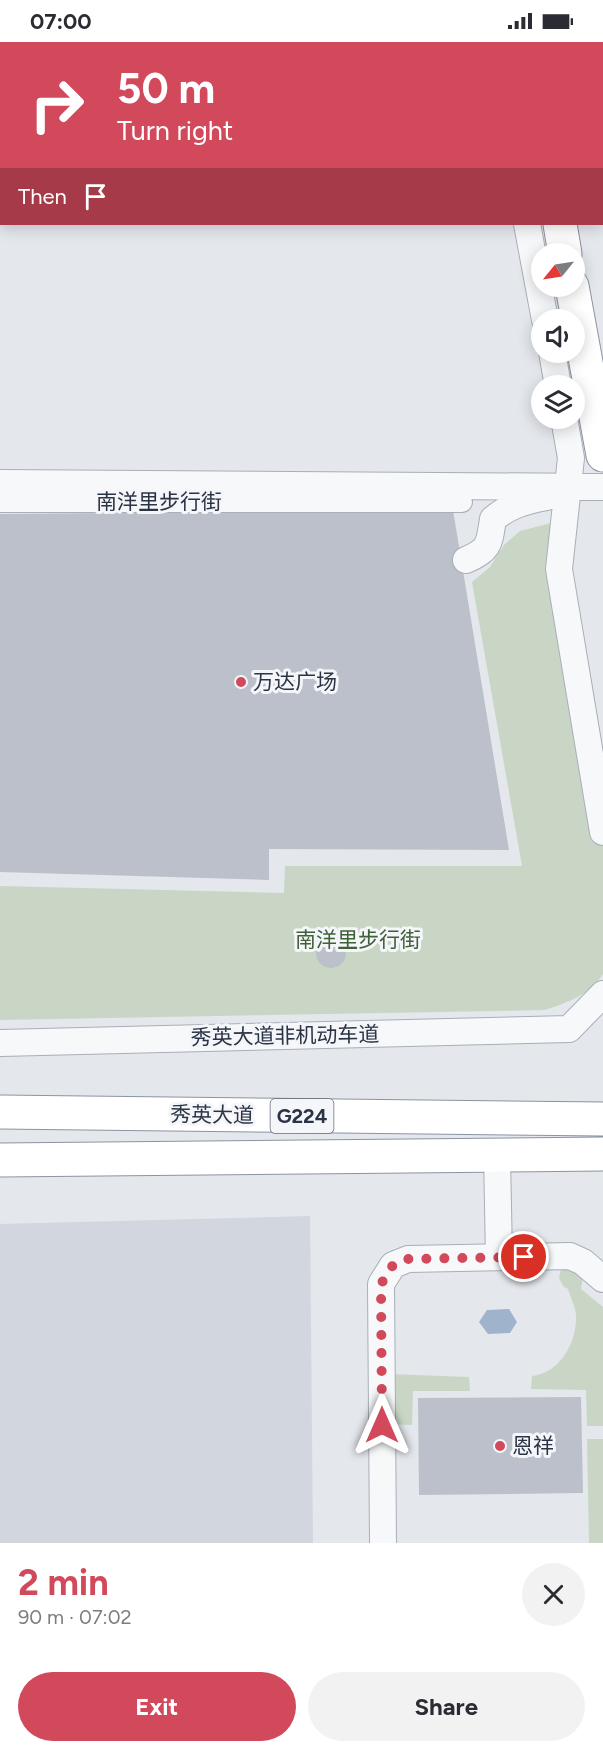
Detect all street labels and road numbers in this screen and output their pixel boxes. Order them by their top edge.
street label: 南洋里步行街 [96,489,222,514]
street label: 秀英大道非机动车道 [190,1021,380,1050]
road number: G224 [270,1099,334,1133]
street label: 秀英大道 [170,1101,254,1128]

